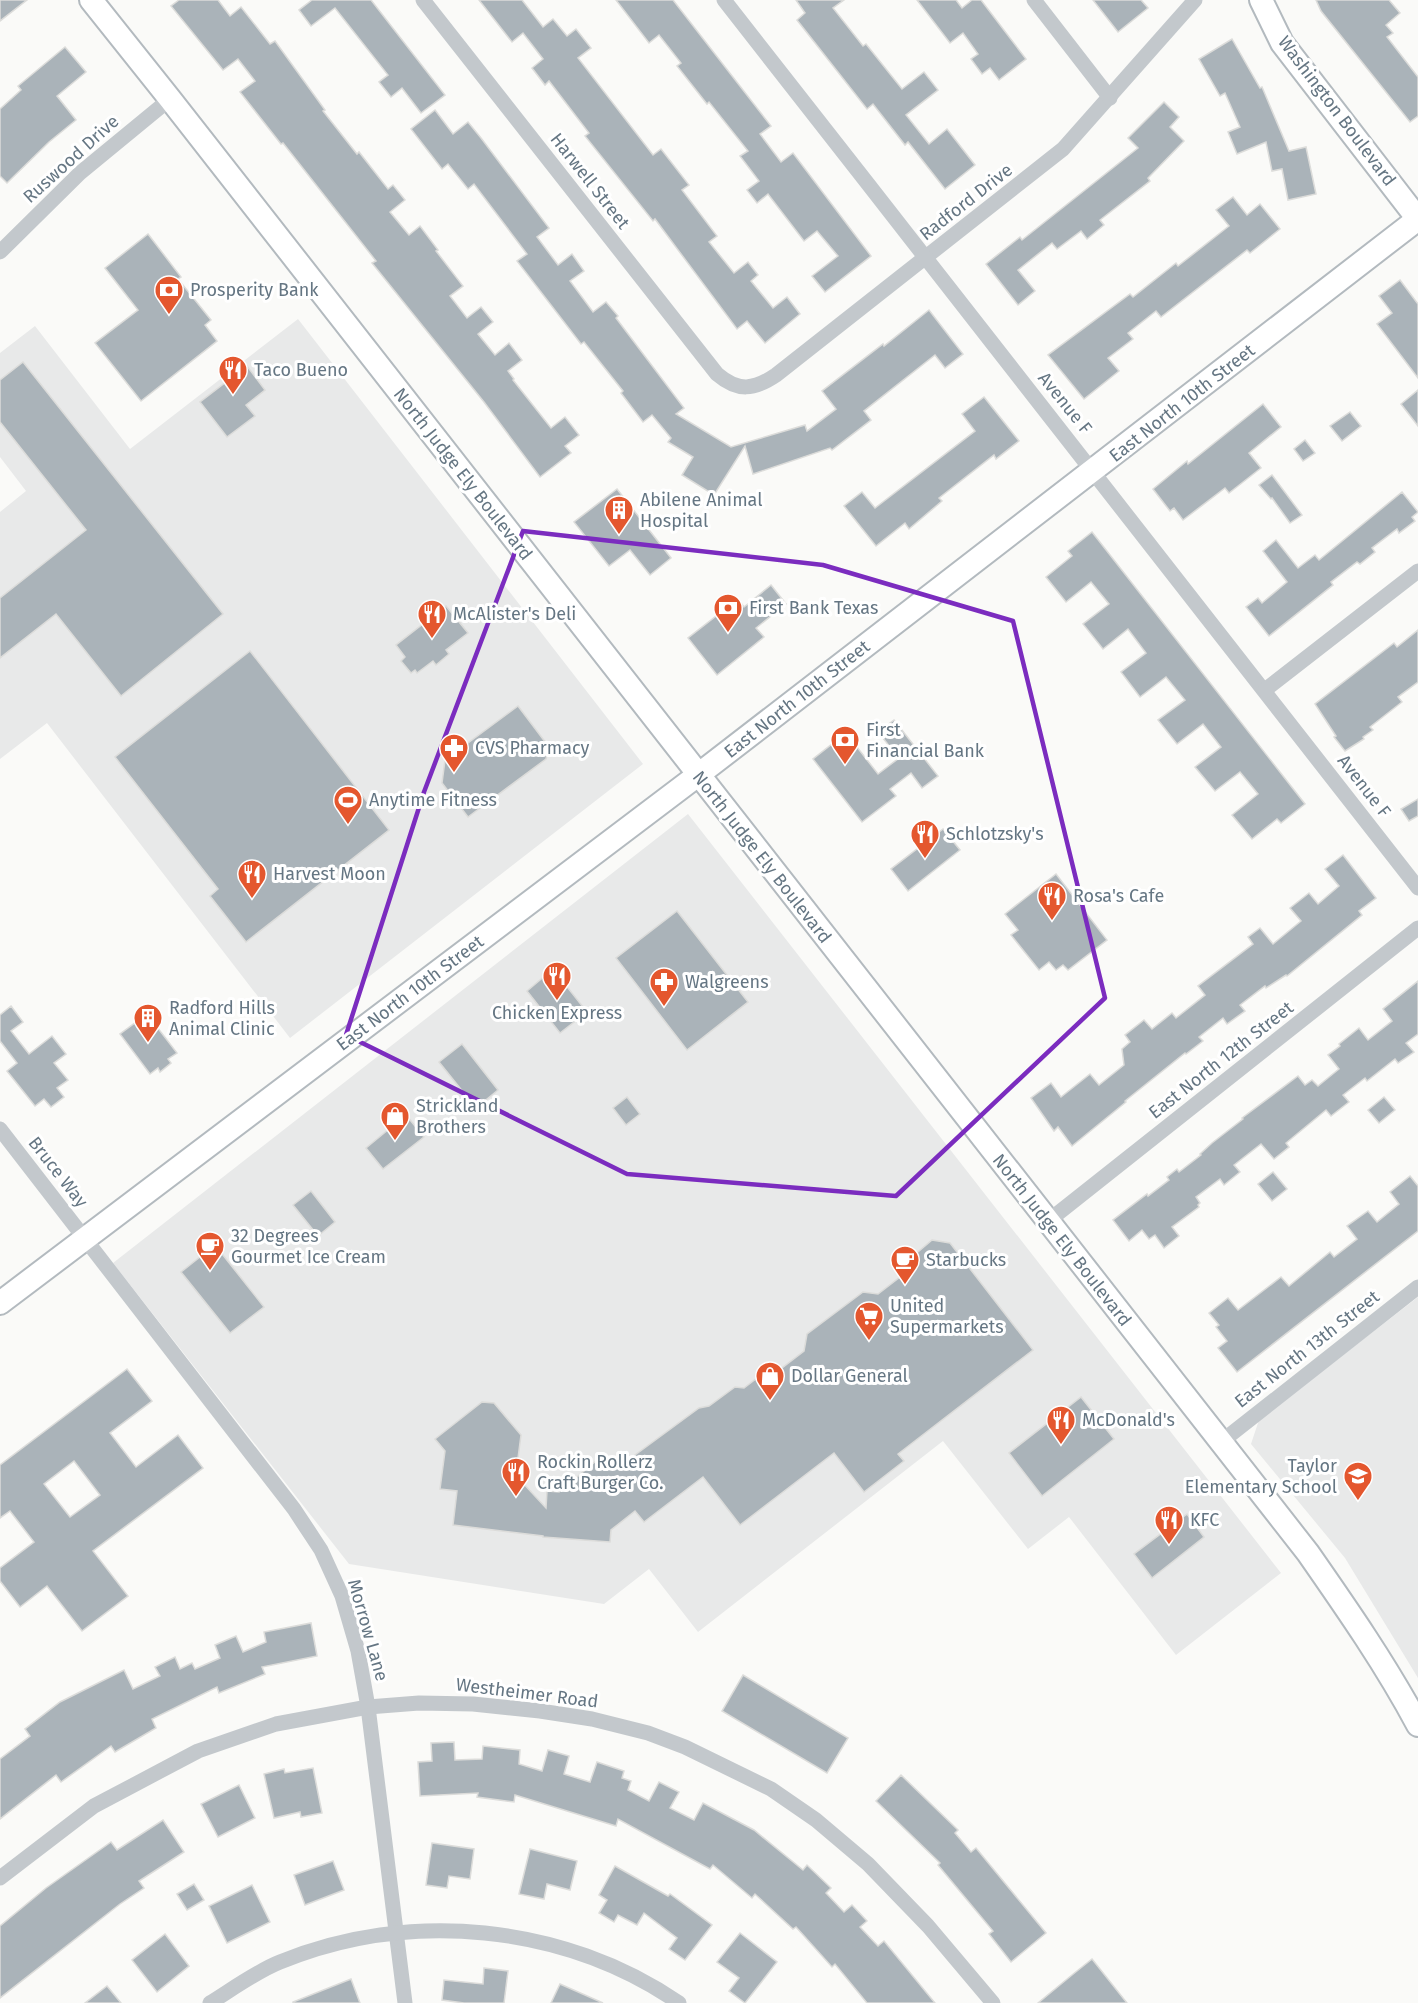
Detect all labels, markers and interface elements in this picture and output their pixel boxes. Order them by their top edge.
street label: Washington Boulevard [1273,32,1401,190]
street label: Ruswood Drive [19,110,123,208]
street label: Harwell Street [546,129,635,234]
street label: Radford Drive [915,159,1017,245]
bank icon: Prosperity Bank [153,274,185,316]
place label: Prosperity Bank [190,279,319,301]
street label: East North 10th Street [1105,339,1260,467]
restaurant icon: Taco Bueno [217,354,249,396]
place label: Taco Bueno [254,359,348,381]
street label: Avenue F [1033,368,1097,439]
street label: North Judge Ely Boulevard [389,383,537,565]
place label: Abilene Animal Hospital [640,489,762,532]
building icon: Abilene Animal Hospital [603,494,635,536]
bank icon: First Bank Texas [712,592,744,634]
place label: First Bank Texas [749,597,878,619]
restaurant icon: McAlister's Deli [416,598,448,640]
place label: McAlister's Deli [453,603,576,625]
street label: East North 10th Street [720,635,875,763]
place label: First Financial Bank [866,719,985,762]
bank icon: First Financial Bank [829,724,861,766]
pharmacy icon: CVS Pharmacy [438,732,470,774]
place label: CVS Pharmacy [475,737,590,759]
street label: Avenue F [1333,750,1395,822]
street label: North Judge Ely Boulevard [688,766,836,948]
sports icon: Anytime Fitness [332,784,364,826]
place label: Anytime Fitness [369,789,497,811]
restaurant icon: Schlotzsky's [909,818,941,860]
place label: Schlotzsky's [946,823,1044,845]
restaurant icon: Harvest Moon [236,858,268,900]
place label: Harvest Moon [273,863,386,885]
restaurant icon: Rosa's Cafe [1036,880,1068,922]
place label: Rosa's Cafe [1073,885,1164,907]
street label: East North 10th Street [332,930,488,1056]
restaurant icon: Chicken Express [541,960,573,1002]
pharmacy icon: Walgreens [648,966,680,1008]
place label: Walgreens [685,971,769,993]
street label: East North 12th Street [1144,996,1298,1123]
place label: Radford Hills Animal Clinic [169,997,275,1040]
building icon: Radford Hills Animal Clinic [132,1002,164,1044]
place label: Chicken Express [492,1002,622,1024]
place label: Strickland Brothers [416,1095,498,1138]
shop icon: Strickland Brothers [379,1100,411,1142]
street label: Bruce Way [24,1132,93,1212]
street label: North Judge Ely Boulevard [988,1149,1136,1331]
place label: 32 Degrees Gourmet Ice Cream [231,1225,386,1268]
cafe icon: 32 Degrees Gourmet Ice Cream [194,1230,226,1272]
cafe icon: Starbucks [889,1244,921,1286]
place label: Starbucks [926,1249,1006,1271]
street label: East North 13th Street [1230,1285,1384,1412]
place label: United Supermarkets [890,1295,1004,1338]
supermarket icon: United Supermarkets [853,1300,885,1342]
shop icon: Dollar General [754,1360,786,1402]
place label: Dollar General [791,1365,908,1387]
restaurant icon: McDonald's [1045,1404,1077,1446]
place label: McDonald's [1082,1409,1175,1431]
place label: Rockin Rollerz Craft Burger Co. [537,1451,663,1494]
place label: Taylor Elementary School [1185,1455,1337,1498]
restaurant icon: Rockin Rollerz Craft Burger Co. [500,1456,532,1498]
school or university icon: Taylor Elementary School [1342,1460,1374,1502]
restaurant icon: KFC [1153,1504,1185,1546]
place label: KFC [1190,1509,1219,1531]
street label: Morrow Lane [343,1577,393,1683]
street label: Westheimer Road [455,1673,599,1713]

